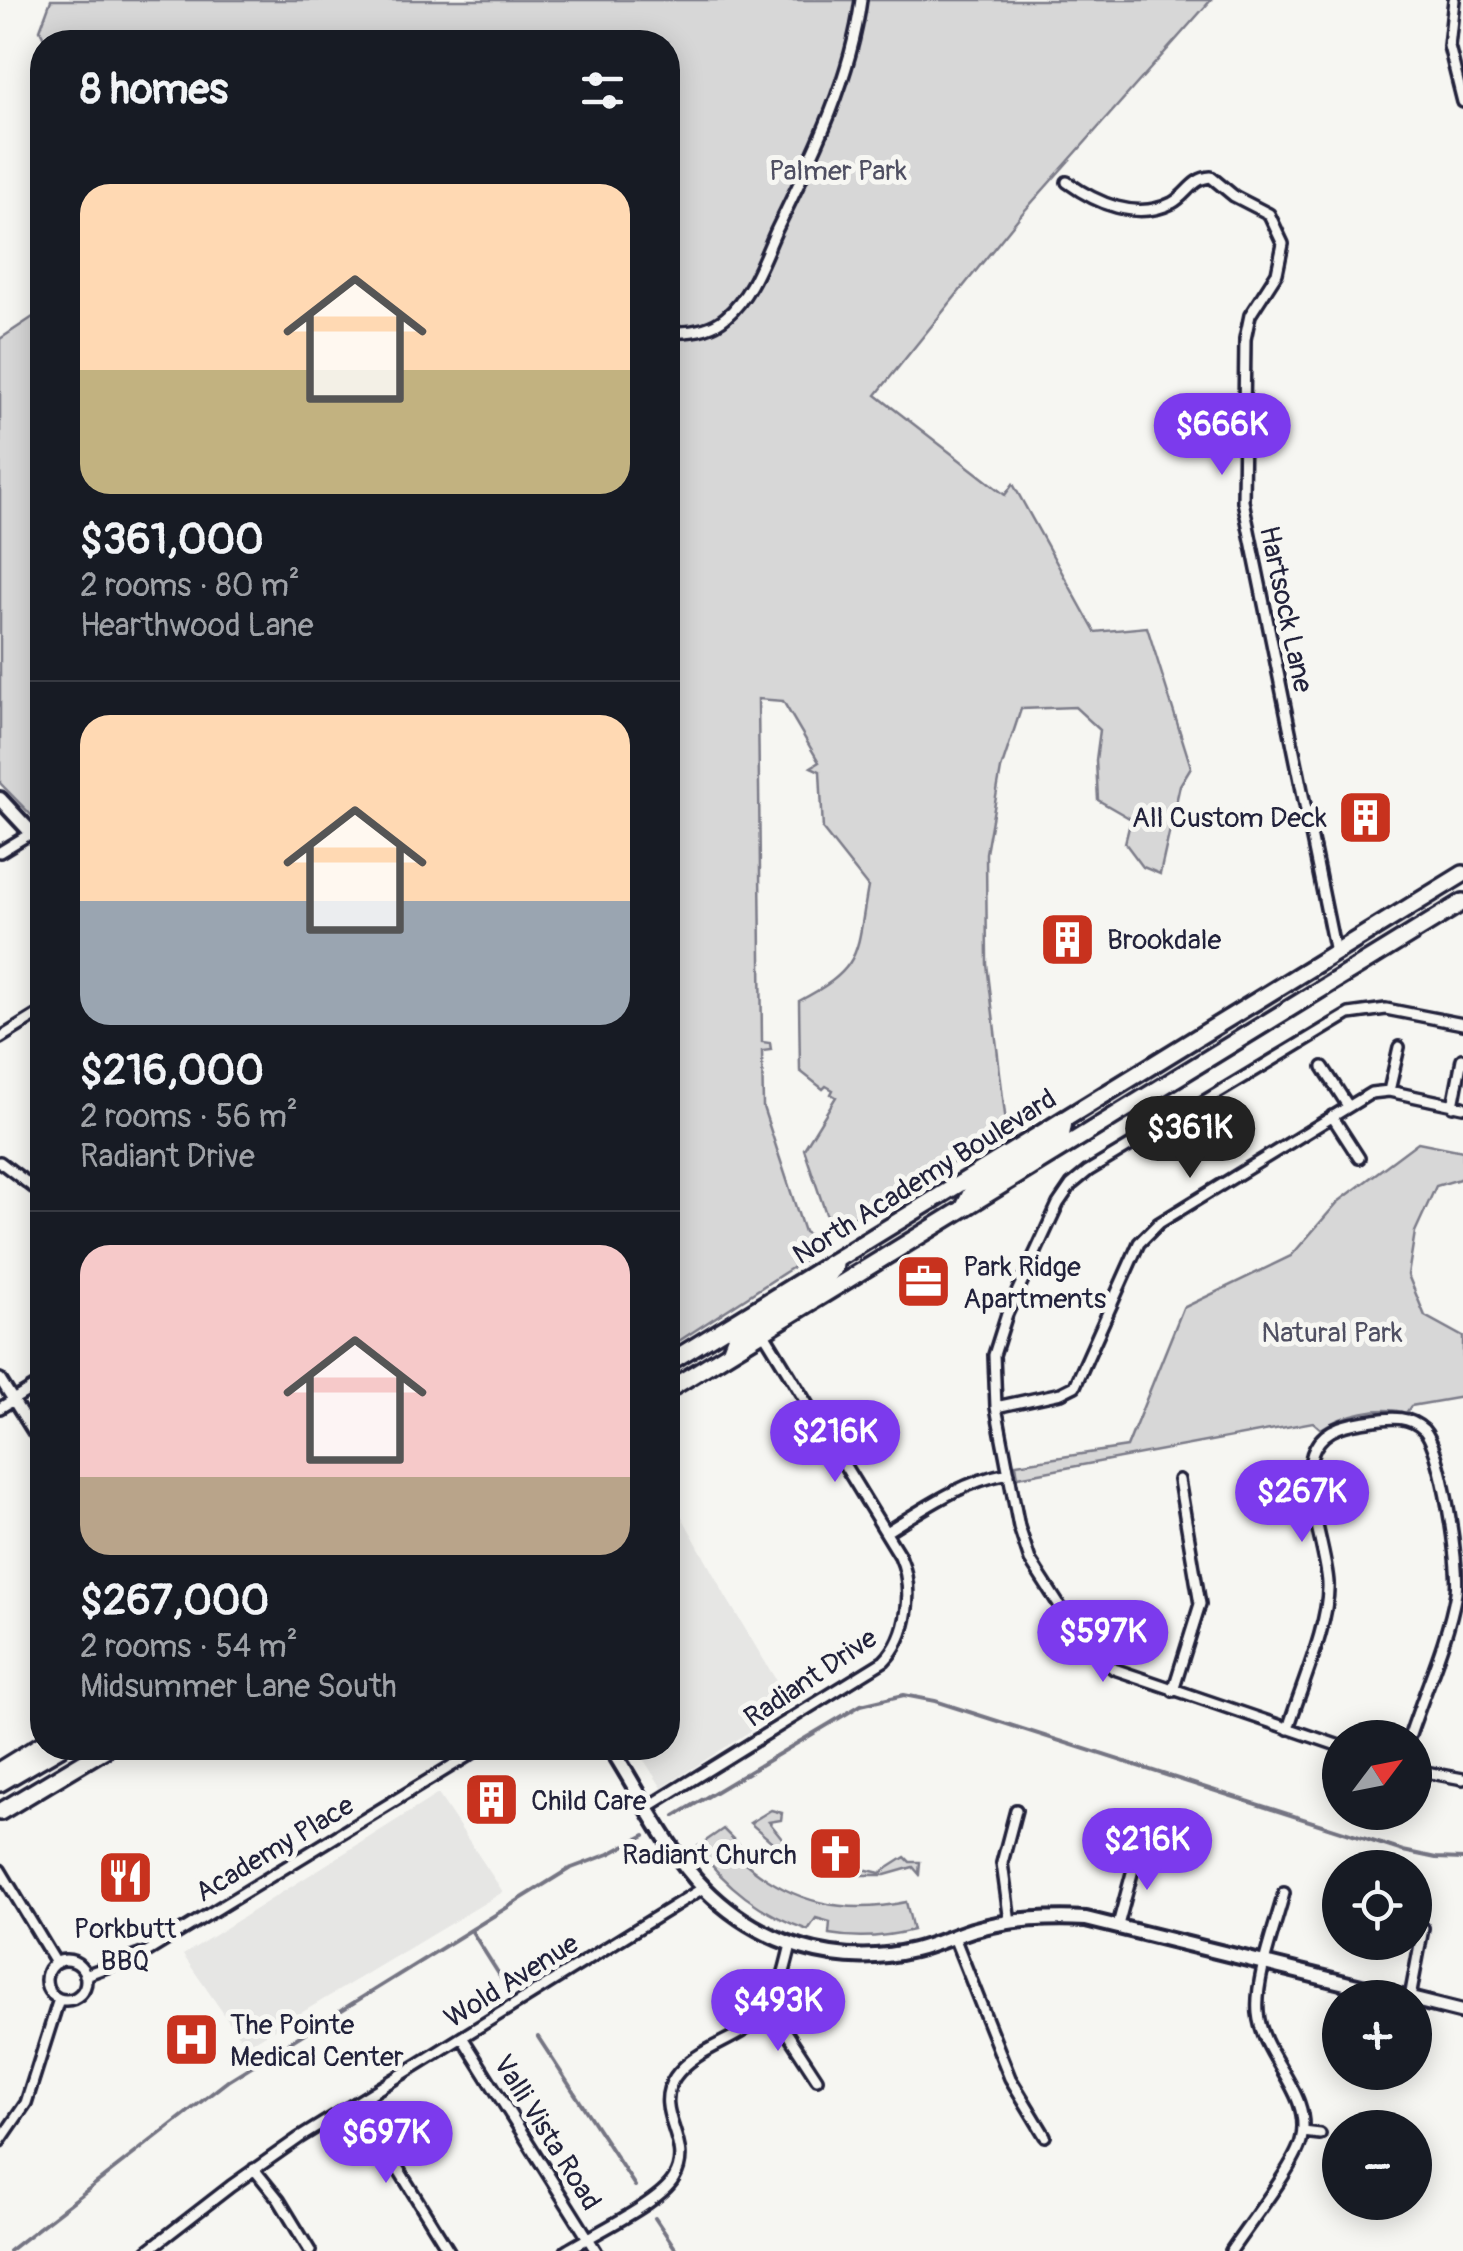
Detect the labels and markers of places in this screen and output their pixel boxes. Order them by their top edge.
pin: $666K [1152,393,1292,478]
building icon: All Custom Deck [1336,787,1396,847]
place label: All Custom Deck [1132,801,1327,836]
building icon: Brookdale [1038,909,1098,969]
place label: Brookdale [1107,923,1221,958]
pin: $361K [1120,1096,1260,1181]
place label: Park Ridge Apartments [963,1250,1107,1317]
office icon: Park Ridge Apartments [894,1252,954,1312]
pin: $216K [765,1400,905,1485]
pin: $267K [1232,1460,1372,1545]
pin: $597K [1033,1600,1173,1685]
building icon: Child Care [462,1770,522,1830]
place label: Child Care [531,1784,647,1819]
pin: $216K [1077,1808,1217,1893]
church icon: Radiant Church [806,1824,866,1884]
place label: Radiant Church [622,1838,797,1873]
restaurant icon: Porkbutt BBQ [95,1847,155,1907]
place label: Porkbutt BBQ [74,1912,177,1979]
pin: $493K [708,1969,848,2054]
place label: The Pointe Medical Center [230,2008,404,2075]
hospital icon: The Pointe Medical Center [161,2010,221,2070]
pin: $697K [316,2101,456,2186]

